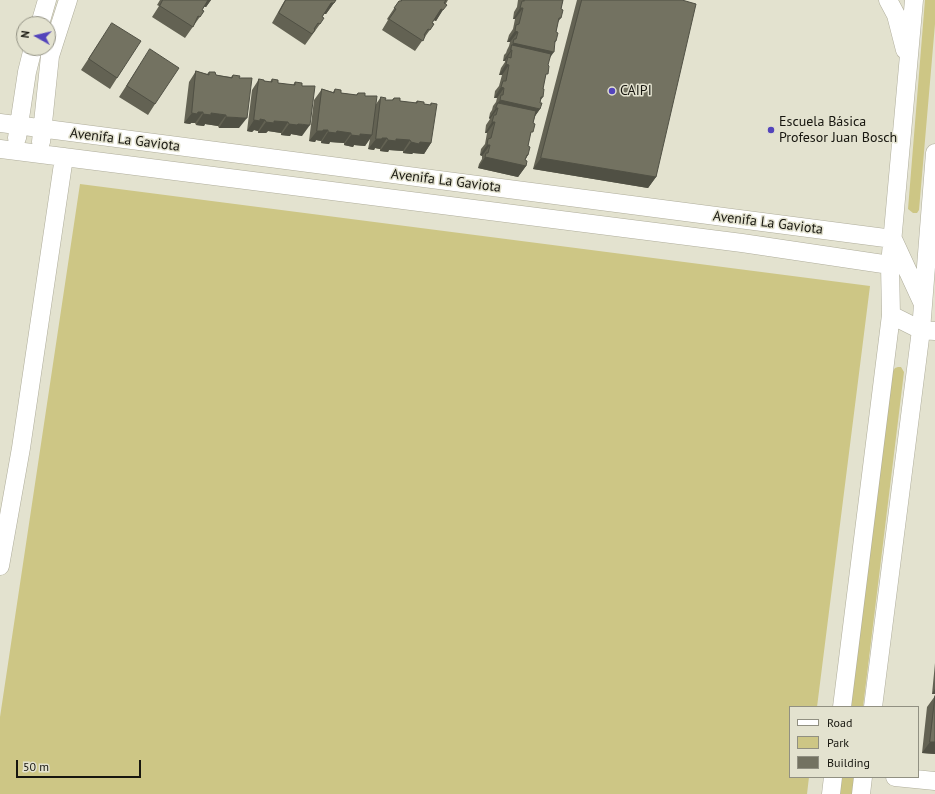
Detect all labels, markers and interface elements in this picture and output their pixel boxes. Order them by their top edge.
north arrow [16,16,56,56]
text: N [18,30,33,39]
place label: CAIPI [620,83,652,99]
marker: CAIPI [607,86,617,96]
place label: Escuela Básica Profesor Juan Bosch [779,114,897,146]
street label: Avenifa La Gaviota [69,125,181,155]
marker: Escuela Básica Profesor Juan Bosch [766,125,776,135]
street label: Avenifa La Gaviota [390,166,502,196]
street label: Avenifa La Gaviota [712,208,824,238]
legend [789,706,919,778]
text: Road [827,715,852,730]
text: Park [827,735,849,750]
scale bar [18,752,143,778]
text: Building [827,755,870,770]
text: 50 m [23,759,49,774]

